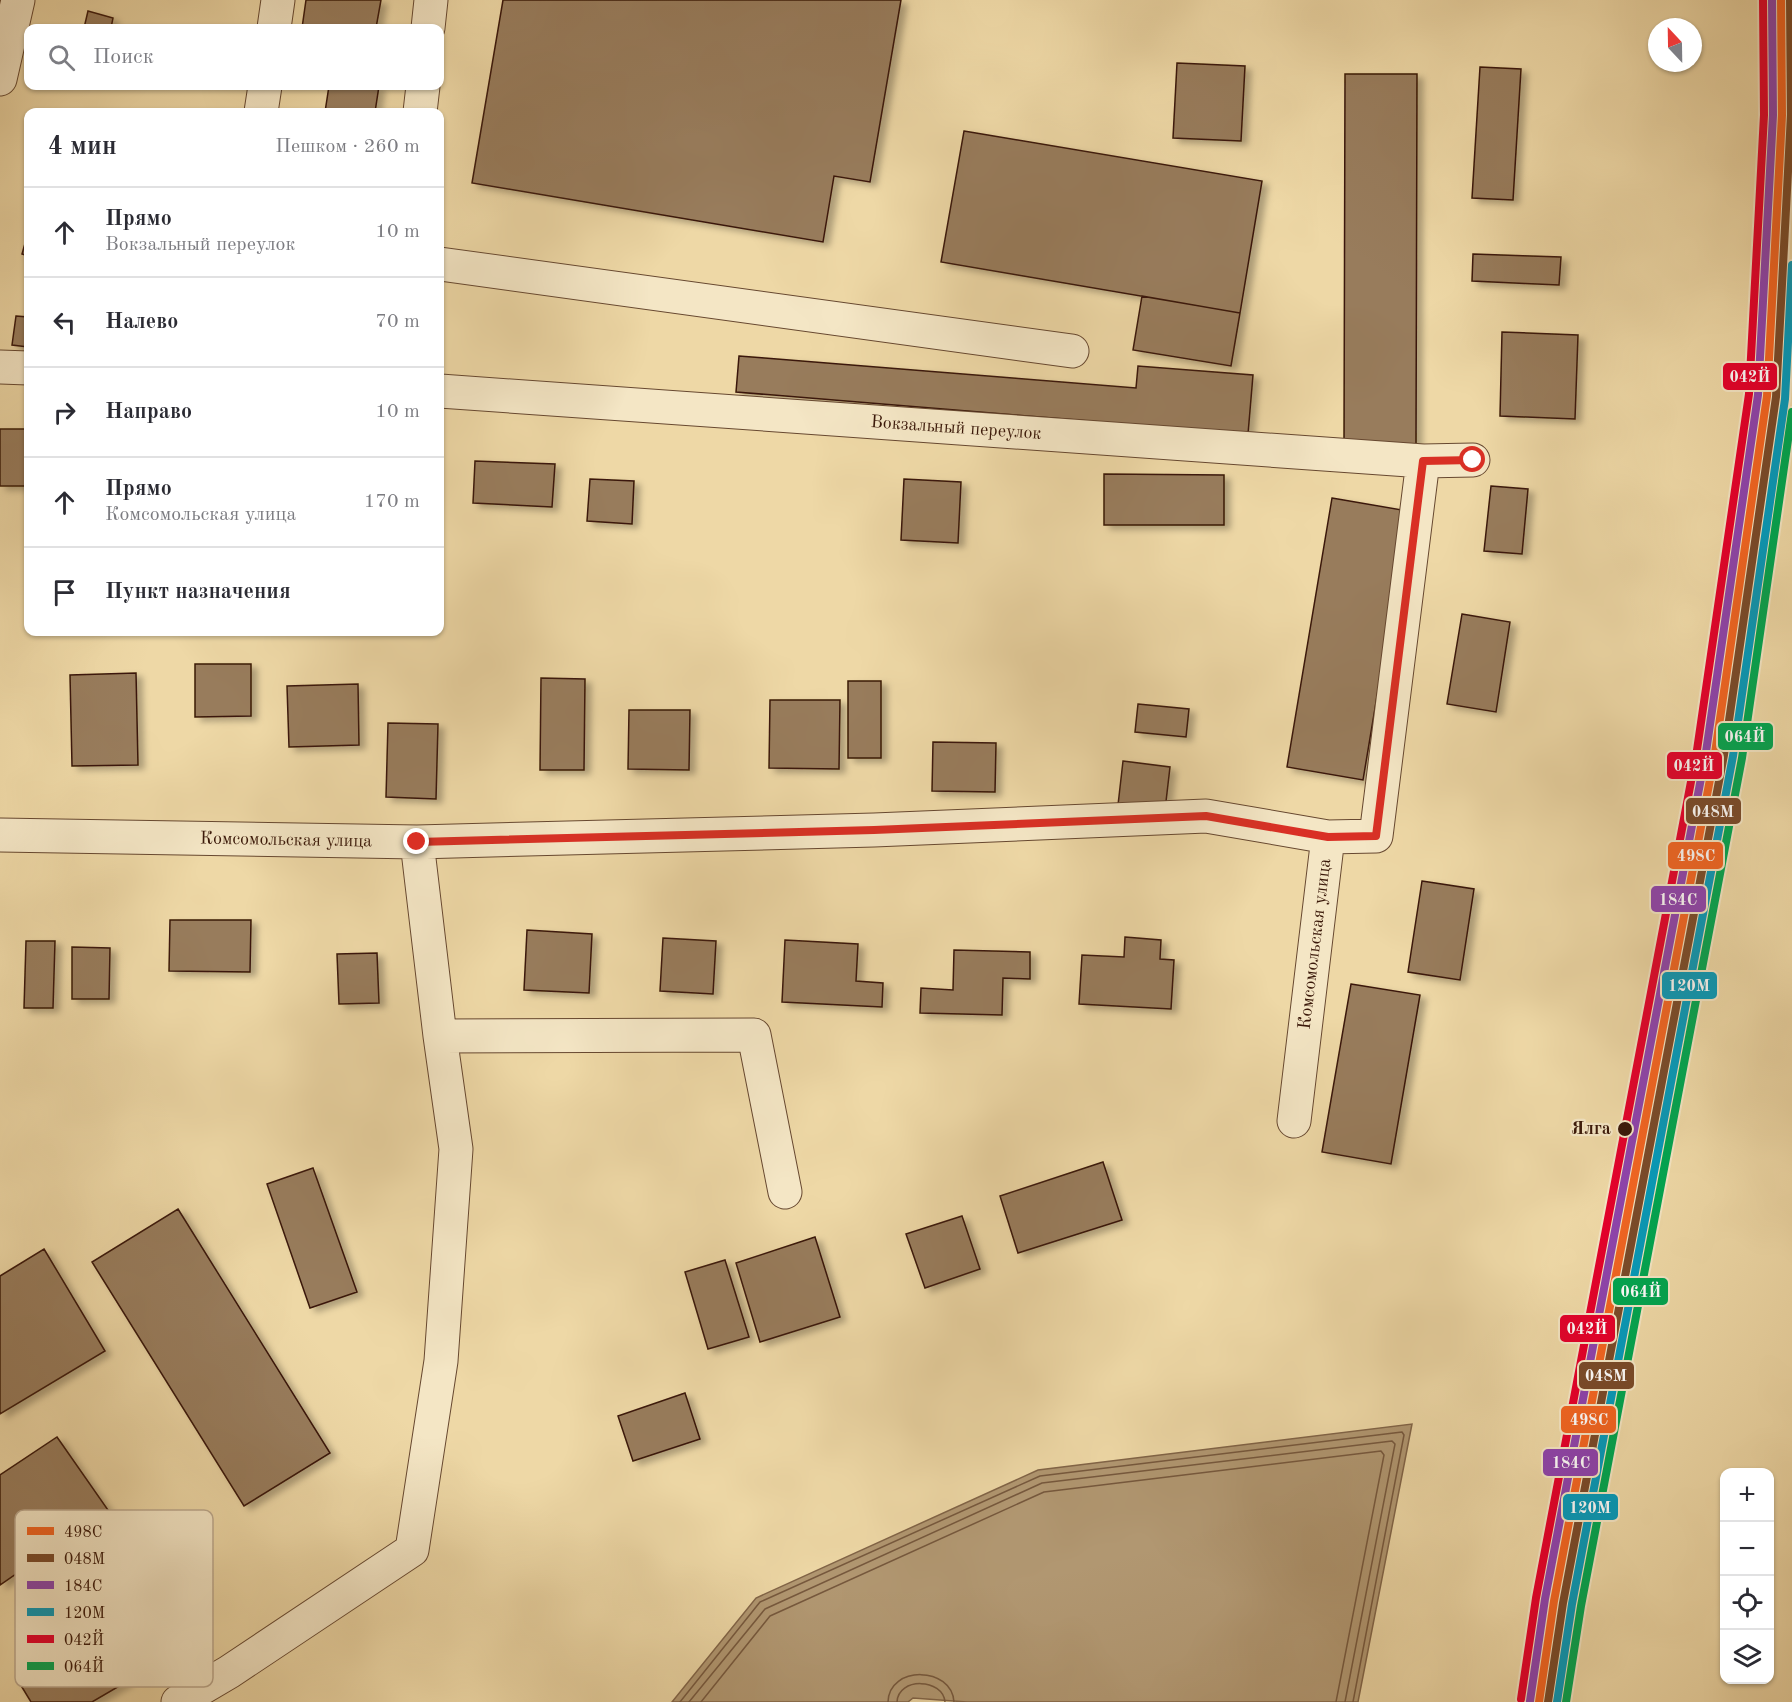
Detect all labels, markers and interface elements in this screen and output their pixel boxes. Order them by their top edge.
north arrow [1648,18,1702,72]
search box [24,24,444,90]
icon: search [45,41,78,74]
text: Поиск [93,46,154,68]
text: 4 мин [48,134,117,160]
text: Пешком · 260 m [275,137,420,157]
text: Прямо [105,208,172,230]
icon: ahead [48,216,81,249]
text: 10 m [375,222,420,242]
text: Вокзальный переулок [105,235,295,255]
icon: left [48,306,81,339]
text: Налево [105,311,178,333]
text: 70 m [375,312,420,332]
line badge: 042Й [1722,362,1778,391]
text: 042Й [1729,366,1771,386]
icon: right [48,396,81,429]
text: Направо [105,401,192,423]
text: 10 m [375,402,420,422]
street label: Вокзальный переулок [870,413,1042,443]
route start [1459,446,1485,472]
text: Прямо [105,478,172,500]
icon: ahead [48,486,81,519]
text: 170 m [364,492,420,512]
text: Комсомольская улица [105,505,296,525]
icon: arrive [48,576,81,609]
text: Пункт назначения [105,581,291,603]
line badge: 064Й [1717,722,1774,751]
text: 064Й [1724,726,1766,746]
line badge: 042Й [1666,751,1723,780]
text: 042Й [1673,755,1715,775]
line badge: 048М [1685,797,1742,825]
text: 048М [1692,805,1734,821]
route end [403,828,429,854]
street label: Комсомольская улица [200,829,372,851]
line badge: 498С [1667,841,1724,870]
text: 498С [1677,849,1715,865]
street label: Комсомольская улица [1296,857,1334,1031]
line badge: 184С [1650,885,1707,913]
text: 184С [1659,893,1697,909]
line badge: 120М [1661,971,1718,1000]
text: 120М [1668,979,1710,995]
place label: Ялга [1571,1120,1611,1138]
marker: Ялга [1616,1120,1634,1138]
line badge: 064Й [1612,1277,1669,1306]
text: 064Й [1620,1281,1662,1301]
line badge: 042Й [1559,1314,1616,1343]
text: 042Й [1566,1318,1608,1338]
line badge: 048М [1578,1361,1635,1390]
text: 048М [1585,1369,1627,1385]
line badge: 498С [1560,1405,1617,1434]
text: 498С [1570,1413,1608,1429]
line badge: 184С [1542,1448,1599,1477]
text: 184С [1552,1456,1590,1472]
map controls [1720,1468,1774,1684]
button: + [1720,1468,1774,1522]
line badge: 120М [1562,1493,1619,1521]
text: 120М [1569,1501,1611,1517]
legend [15,1510,213,1687]
button: − [1720,1522,1774,1576]
text: 498С [64,1525,103,1541]
text: 048М [64,1552,105,1568]
button: locate [1720,1576,1774,1630]
text: 184С [64,1579,103,1595]
text: 120М [64,1606,105,1622]
text: 042Й [64,1629,104,1649]
button: layers [1720,1630,1774,1684]
text: 064Й [64,1656,104,1676]

